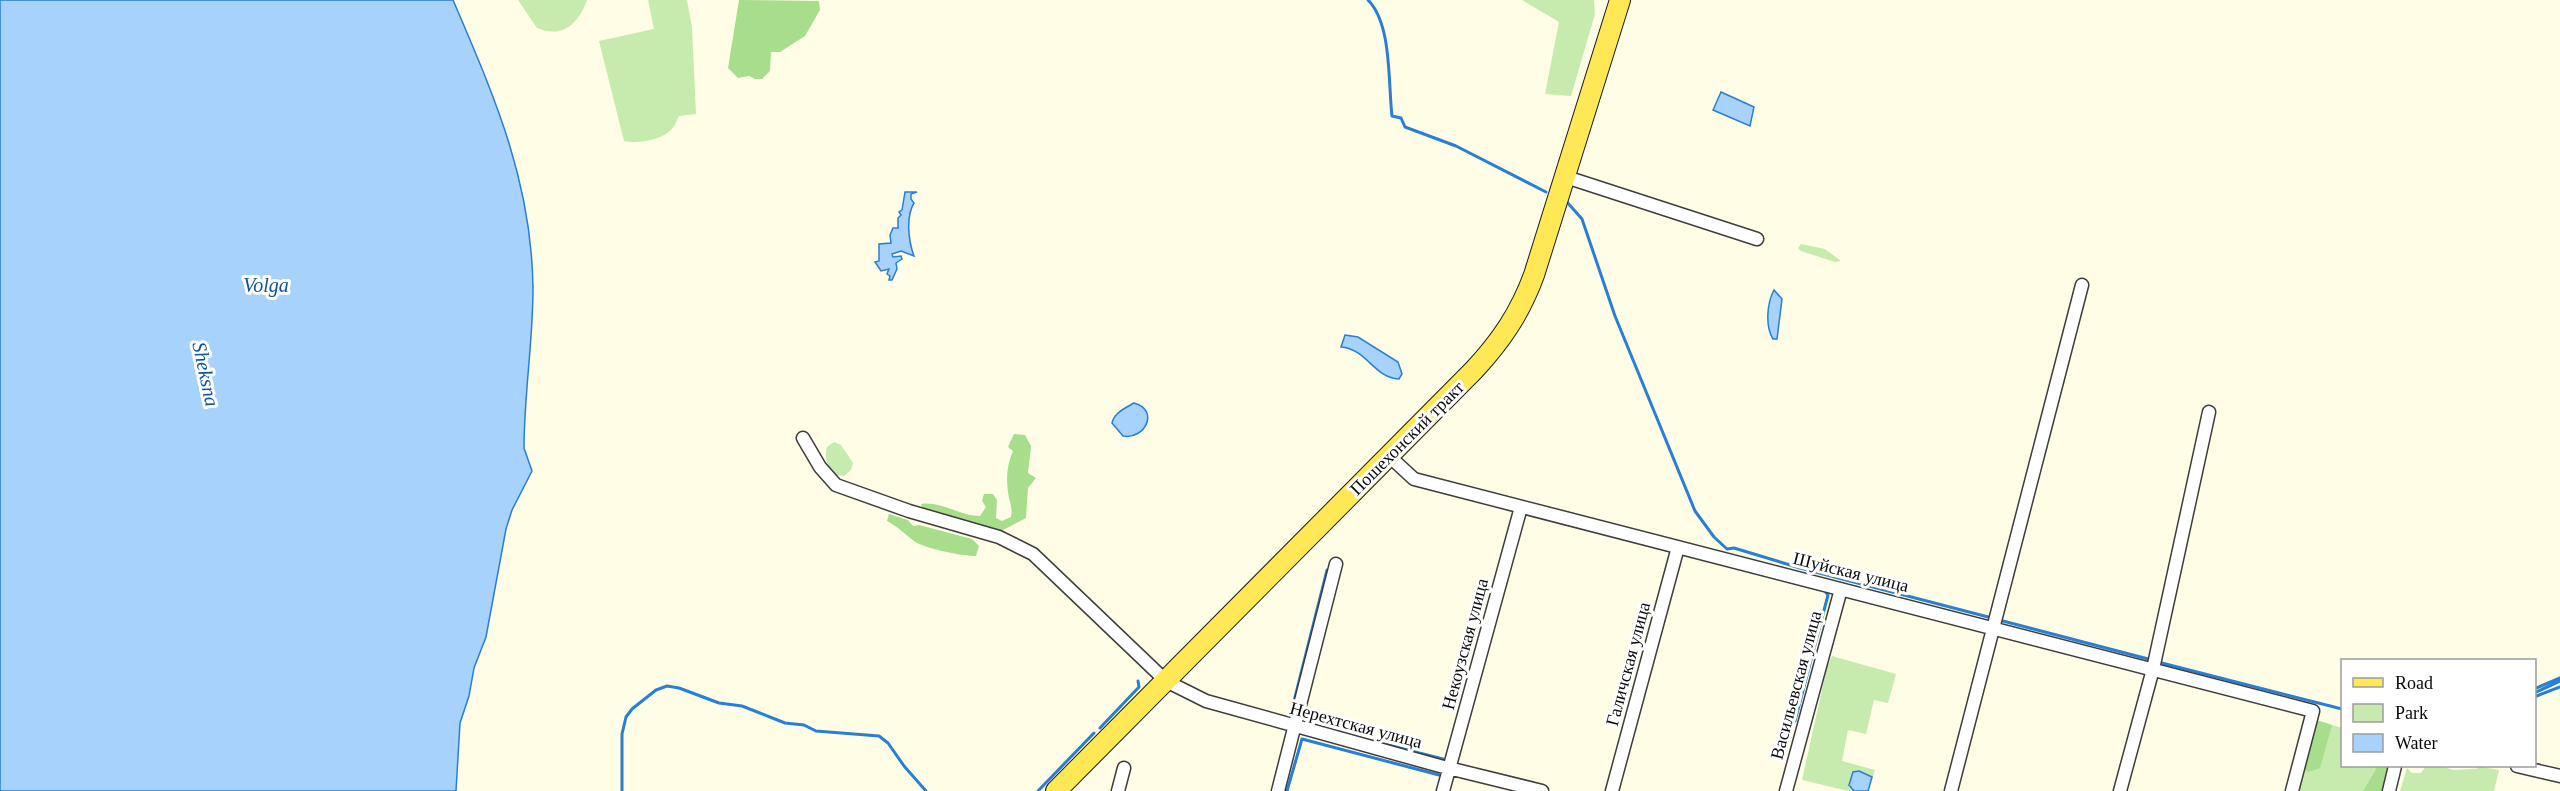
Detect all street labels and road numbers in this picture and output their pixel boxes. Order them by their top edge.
street label: Пошехонский тракт [1346,377,1468,499]
street label: Шуйская улица [1791,548,1911,596]
street label: Некоузская улица [1438,576,1492,712]
street label: Галичская улица [1602,600,1654,728]
street label: Васильевская улица [1767,609,1825,761]
street label: Нерехтская улица [1288,698,1424,752]

